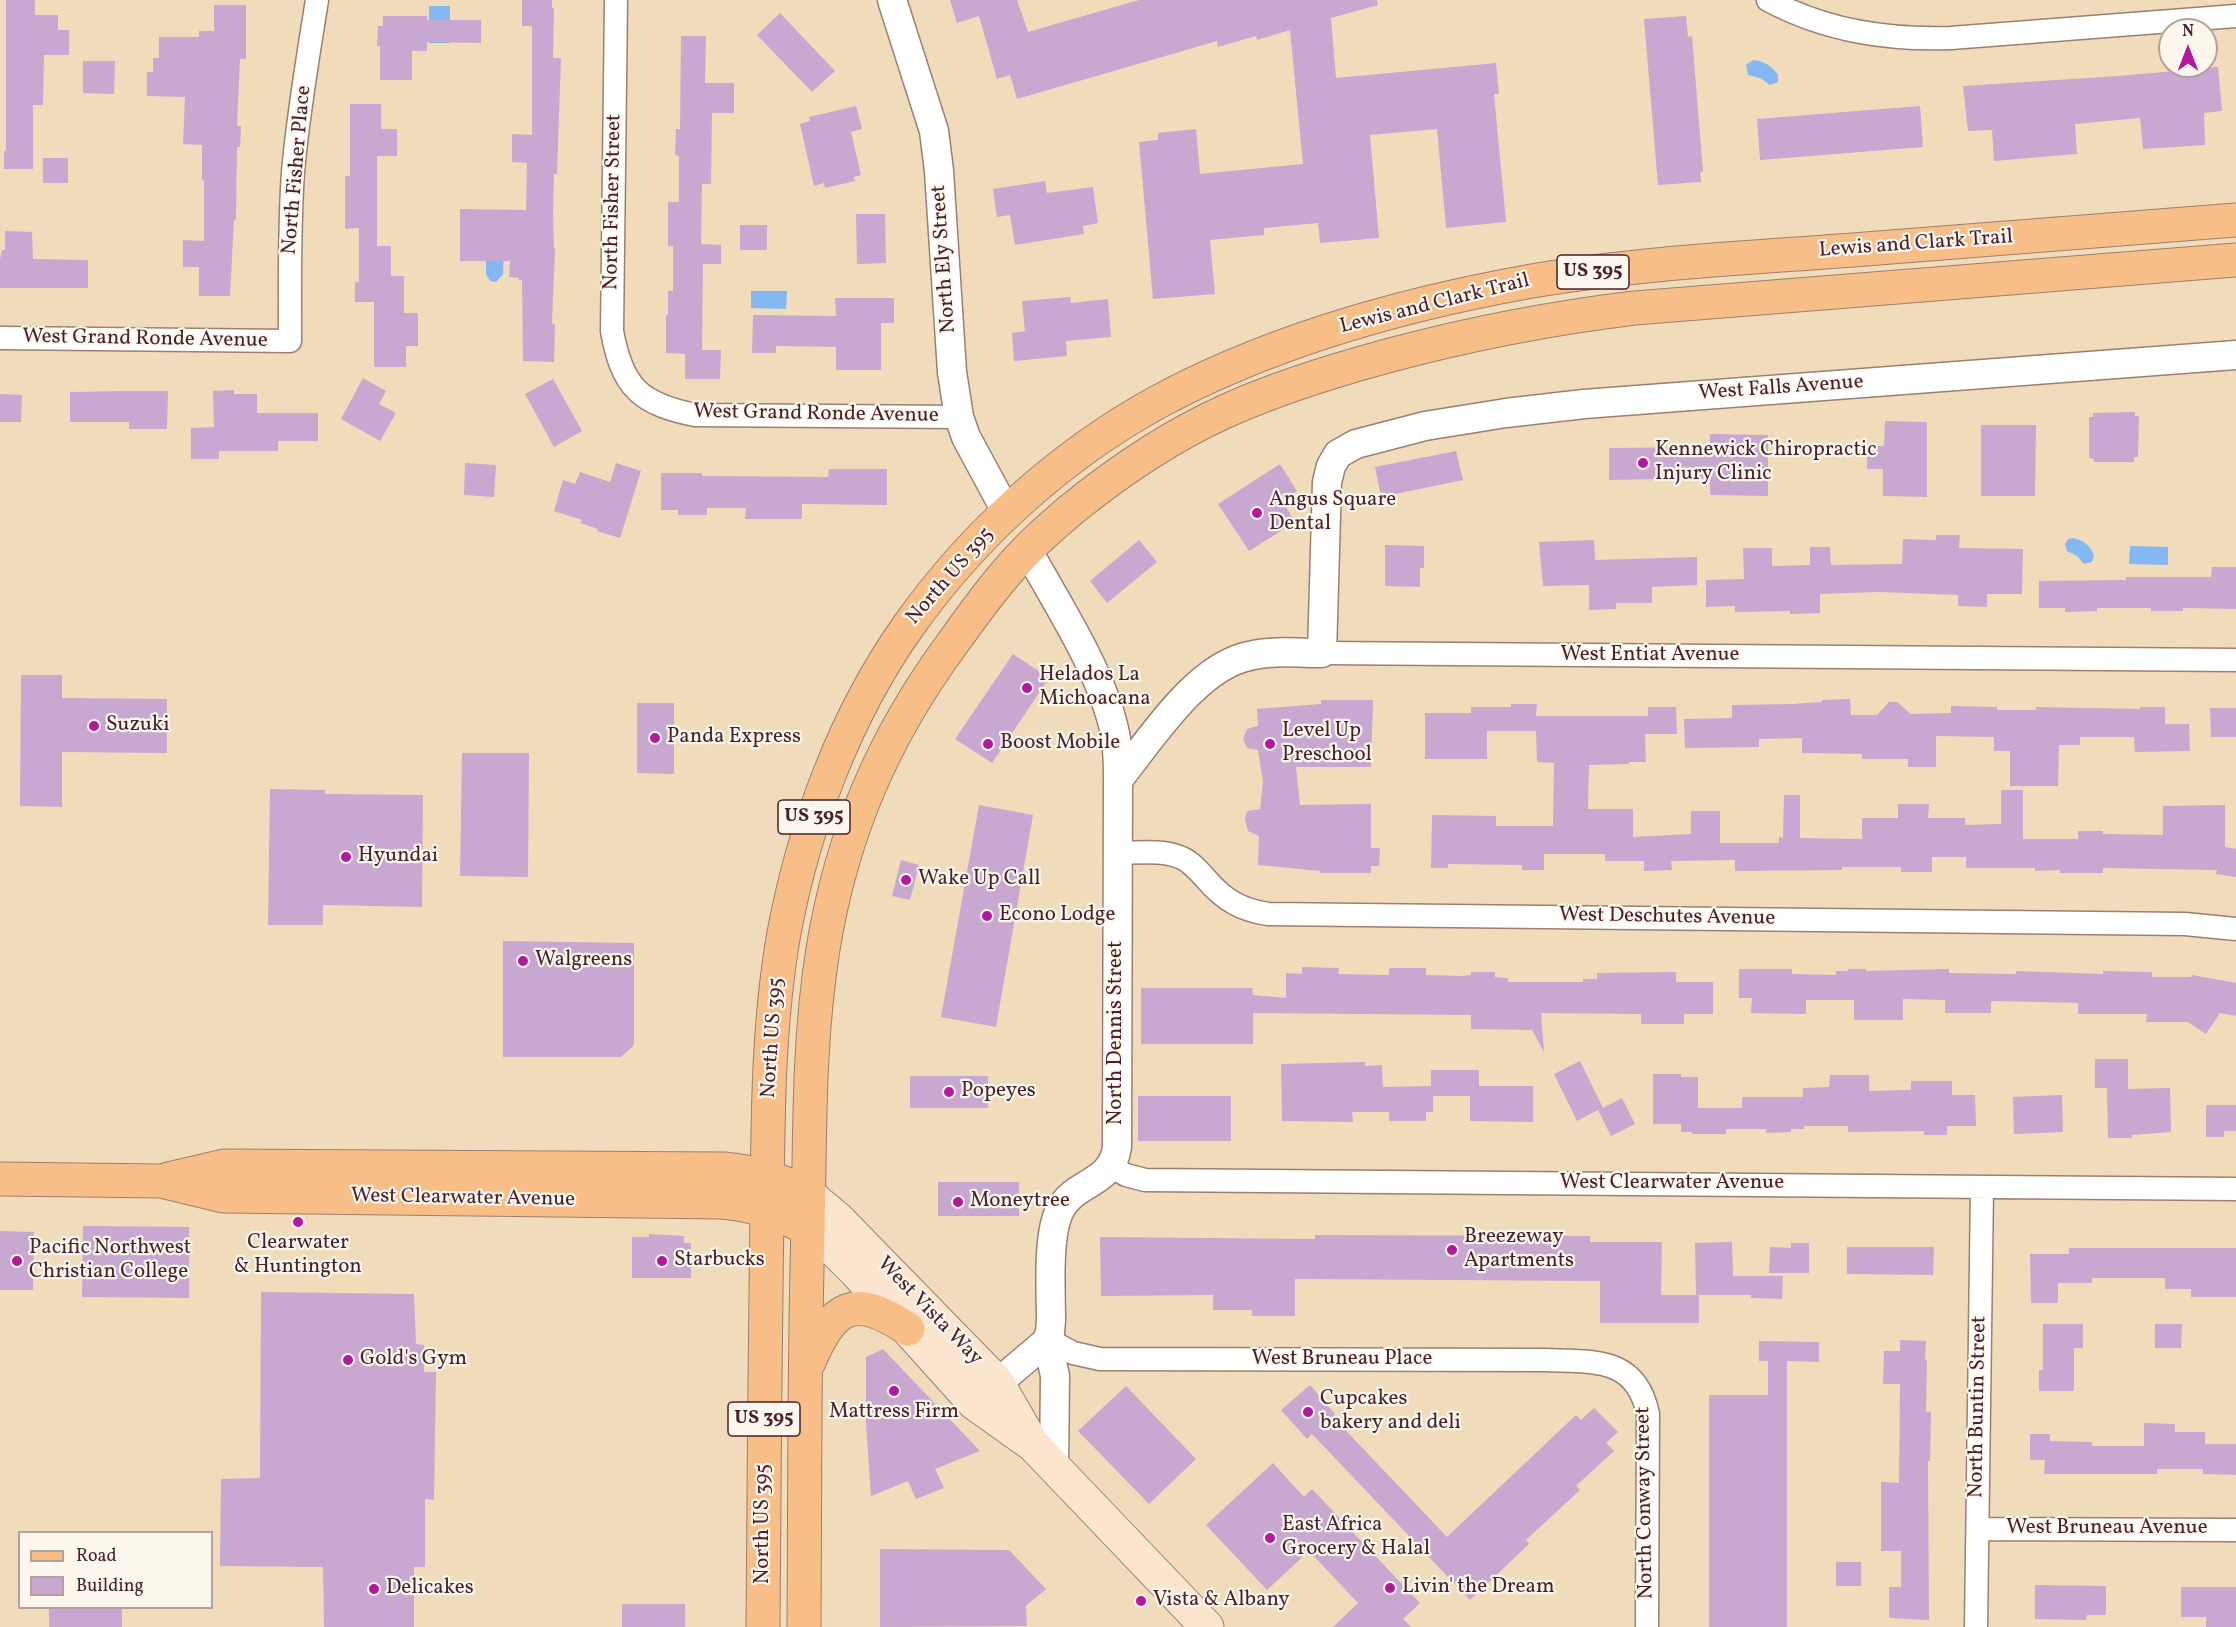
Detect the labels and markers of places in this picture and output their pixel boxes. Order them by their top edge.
place label: Kennewick Chiropractic Injury Clinic [1655,438,1877,488]
marker: Kennewick Chiropractic Injury Clinic [1636,456,1650,470]
place label: Angus Square Dental [1269,488,1396,538]
marker: Angus Square Dental [1250,506,1264,520]
place label: Helados La Michoacana [1039,663,1151,713]
marker: Helados La Michoacana [1020,681,1034,695]
place label: Suzuki [106,713,170,739]
marker: Suzuki [87,719,101,733]
place label: Level Up Preschool [1282,719,1372,769]
place label: Panda Express [667,725,801,751]
marker: Panda Express [648,731,662,745]
place label: Boost Mobile [1000,731,1120,757]
marker: Boost Mobile [981,737,995,751]
marker: Level Up Preschool [1263,737,1277,751]
place label: Hyundai [358,844,438,870]
marker: Hyundai [339,850,353,864]
place label: Wake Up Call [918,867,1040,893]
marker: Wake Up Call [899,873,913,887]
place label: Econo Lodge [999,903,1116,929]
marker: Econo Lodge [980,909,994,923]
place label: Walgreens [535,948,632,974]
marker: Walgreens [516,954,530,968]
place label: Popeyes [961,1079,1036,1105]
marker: Popeyes [942,1085,956,1099]
place label: Moneytree [970,1189,1070,1215]
marker: Moneytree [951,1195,965,1209]
marker: Clearwater & Huntington [291,1215,305,1229]
place label: Breezeway Apartments [1464,1225,1574,1275]
place label: Clearwater & Huntington [234,1231,362,1281]
place label: Pacific Northwest Christian College [29,1236,191,1286]
marker: Breezeway Apartments [1445,1243,1459,1257]
place label: Starbucks [674,1248,765,1274]
marker: Pacific Northwest Christian College [10,1254,24,1268]
marker: Starbucks [655,1254,669,1268]
place label: Gold's Gym [360,1347,467,1373]
marker: Gold's Gym [341,1353,355,1367]
marker: Mattress Firm [887,1384,901,1398]
place label: Cupcakes bakery and deli [1320,1387,1461,1437]
place label: Mattress Firm [829,1400,959,1426]
marker: Cupcakes bakery and deli [1301,1405,1315,1419]
place label: East Africa Grocery & Halal [1282,1513,1430,1563]
marker: East Africa Grocery & Halal [1263,1531,1277,1545]
place label: Livin' the Dream [1402,1575,1555,1601]
place label: Delicakes [386,1576,474,1602]
marker: Livin' the Dream [1383,1581,1397,1595]
marker: Delicakes [367,1582,381,1596]
place label: Vista & Albany [1153,1588,1290,1614]
marker: Vista & Albany [1134,1594,1148,1608]

